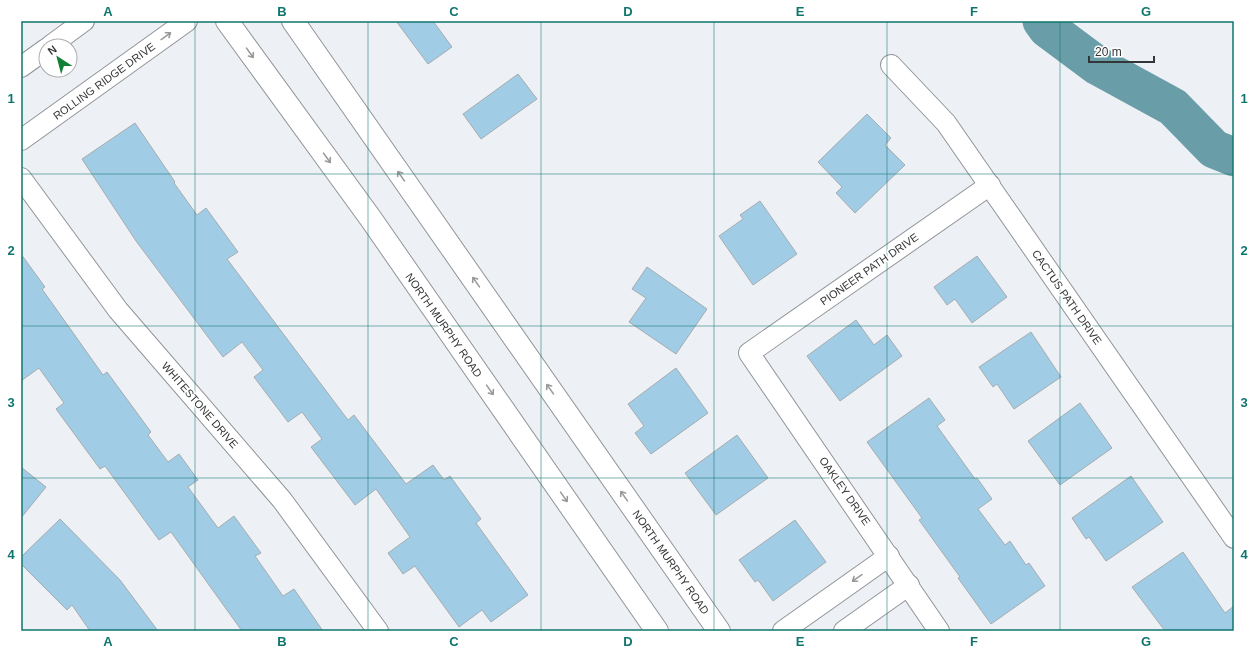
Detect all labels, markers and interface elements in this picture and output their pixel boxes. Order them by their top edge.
text: A [103,4,113,19]
text: B [277,4,287,19]
text: C [449,4,459,19]
text: D [623,4,633,19]
text: E [796,4,805,19]
text: F [970,4,978,19]
text: G [1141,4,1151,19]
one-way arrow [161,32,172,40]
north arrow [38,38,78,78]
scale bar [1089,38,1154,64]
street label: ROLLING RIDGE DRIVE [50,40,158,122]
text: 20 m [1095,45,1122,59]
one-way arrow [246,47,254,58]
text: 1 [7,91,15,106]
text: 1 [1240,91,1248,106]
one-way arrow [322,152,331,163]
one-way arrow [397,170,405,181]
street label: PIONEER PATH DRIVE [818,231,920,307]
text: 2 [7,243,15,258]
text: 2 [1240,243,1248,258]
street label: CACTUS PATH DRIVE [1030,247,1104,347]
street label: NORTH MURPHY ROAD [403,271,485,379]
one-way arrow [472,277,480,288]
street label: WHITESTONE DRIVE [159,360,241,450]
one-way arrow [486,384,494,395]
one-way arrow [546,384,554,395]
text: 3 [7,395,15,410]
text: 3 [1240,395,1248,410]
street label: OAKLEY DRIVE [817,455,873,527]
one-way arrow [620,490,628,501]
one-way arrow [560,491,568,502]
street label: NORTH MURPHY ROAD [630,508,712,616]
text: 4 [7,547,15,562]
text: 4 [1240,547,1248,562]
one-way arrow [852,574,863,582]
text: A [103,634,113,649]
text: B [277,634,287,649]
text: C [449,634,459,649]
text: D [623,634,633,649]
text: E [796,634,805,649]
text: F [970,634,978,649]
text: G [1141,634,1151,649]

